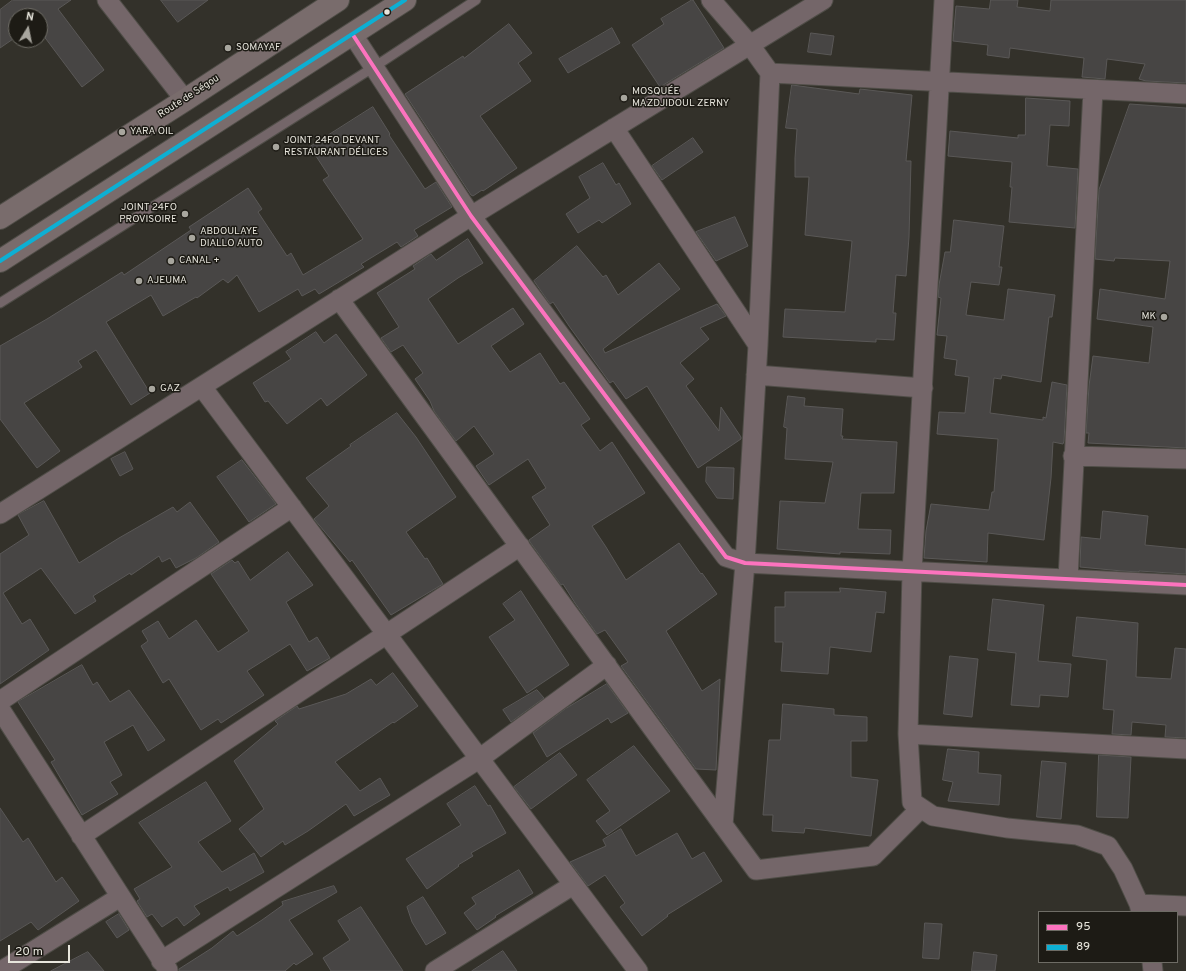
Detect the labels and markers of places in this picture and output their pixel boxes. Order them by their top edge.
unlabelled marker [382,7,392,17]
place label: SOMAYAF [236,42,281,54]
marker: SOMAYAF [223,43,233,53]
place label: MOSQUÉE MAZDJIDOUL ZERNY [632,86,729,110]
marker: MOSQUÉE MAZDJIDOUL ZERNY [619,93,629,103]
place label: YARA OIL [130,126,173,138]
marker: YARA OIL [117,127,127,137]
place label: JOINT 24FO DEVANT RESTAURANT DÉLICES [284,135,388,158]
marker: JOINT 24FO DEVANT RESTAURANT DÉLICES [271,142,281,152]
place label: JOINT 24FO PROVISOIRE [119,202,177,226]
marker: JOINT 24FO PROVISOIRE [180,209,190,219]
place label: ABDOULAYE DIALLO AUTO [200,226,263,250]
marker: ABDOULAYE DIALLO AUTO [187,233,197,243]
place label: CANAL + [179,255,220,267]
marker: CANAL + [166,256,176,266]
place label: AJEUMA [147,275,187,287]
marker: AJEUMA [134,276,144,286]
place label: MK [1141,311,1156,323]
marker: MK [1159,312,1169,322]
place label: GAZ [160,383,180,395]
marker: GAZ [147,384,157,394]

